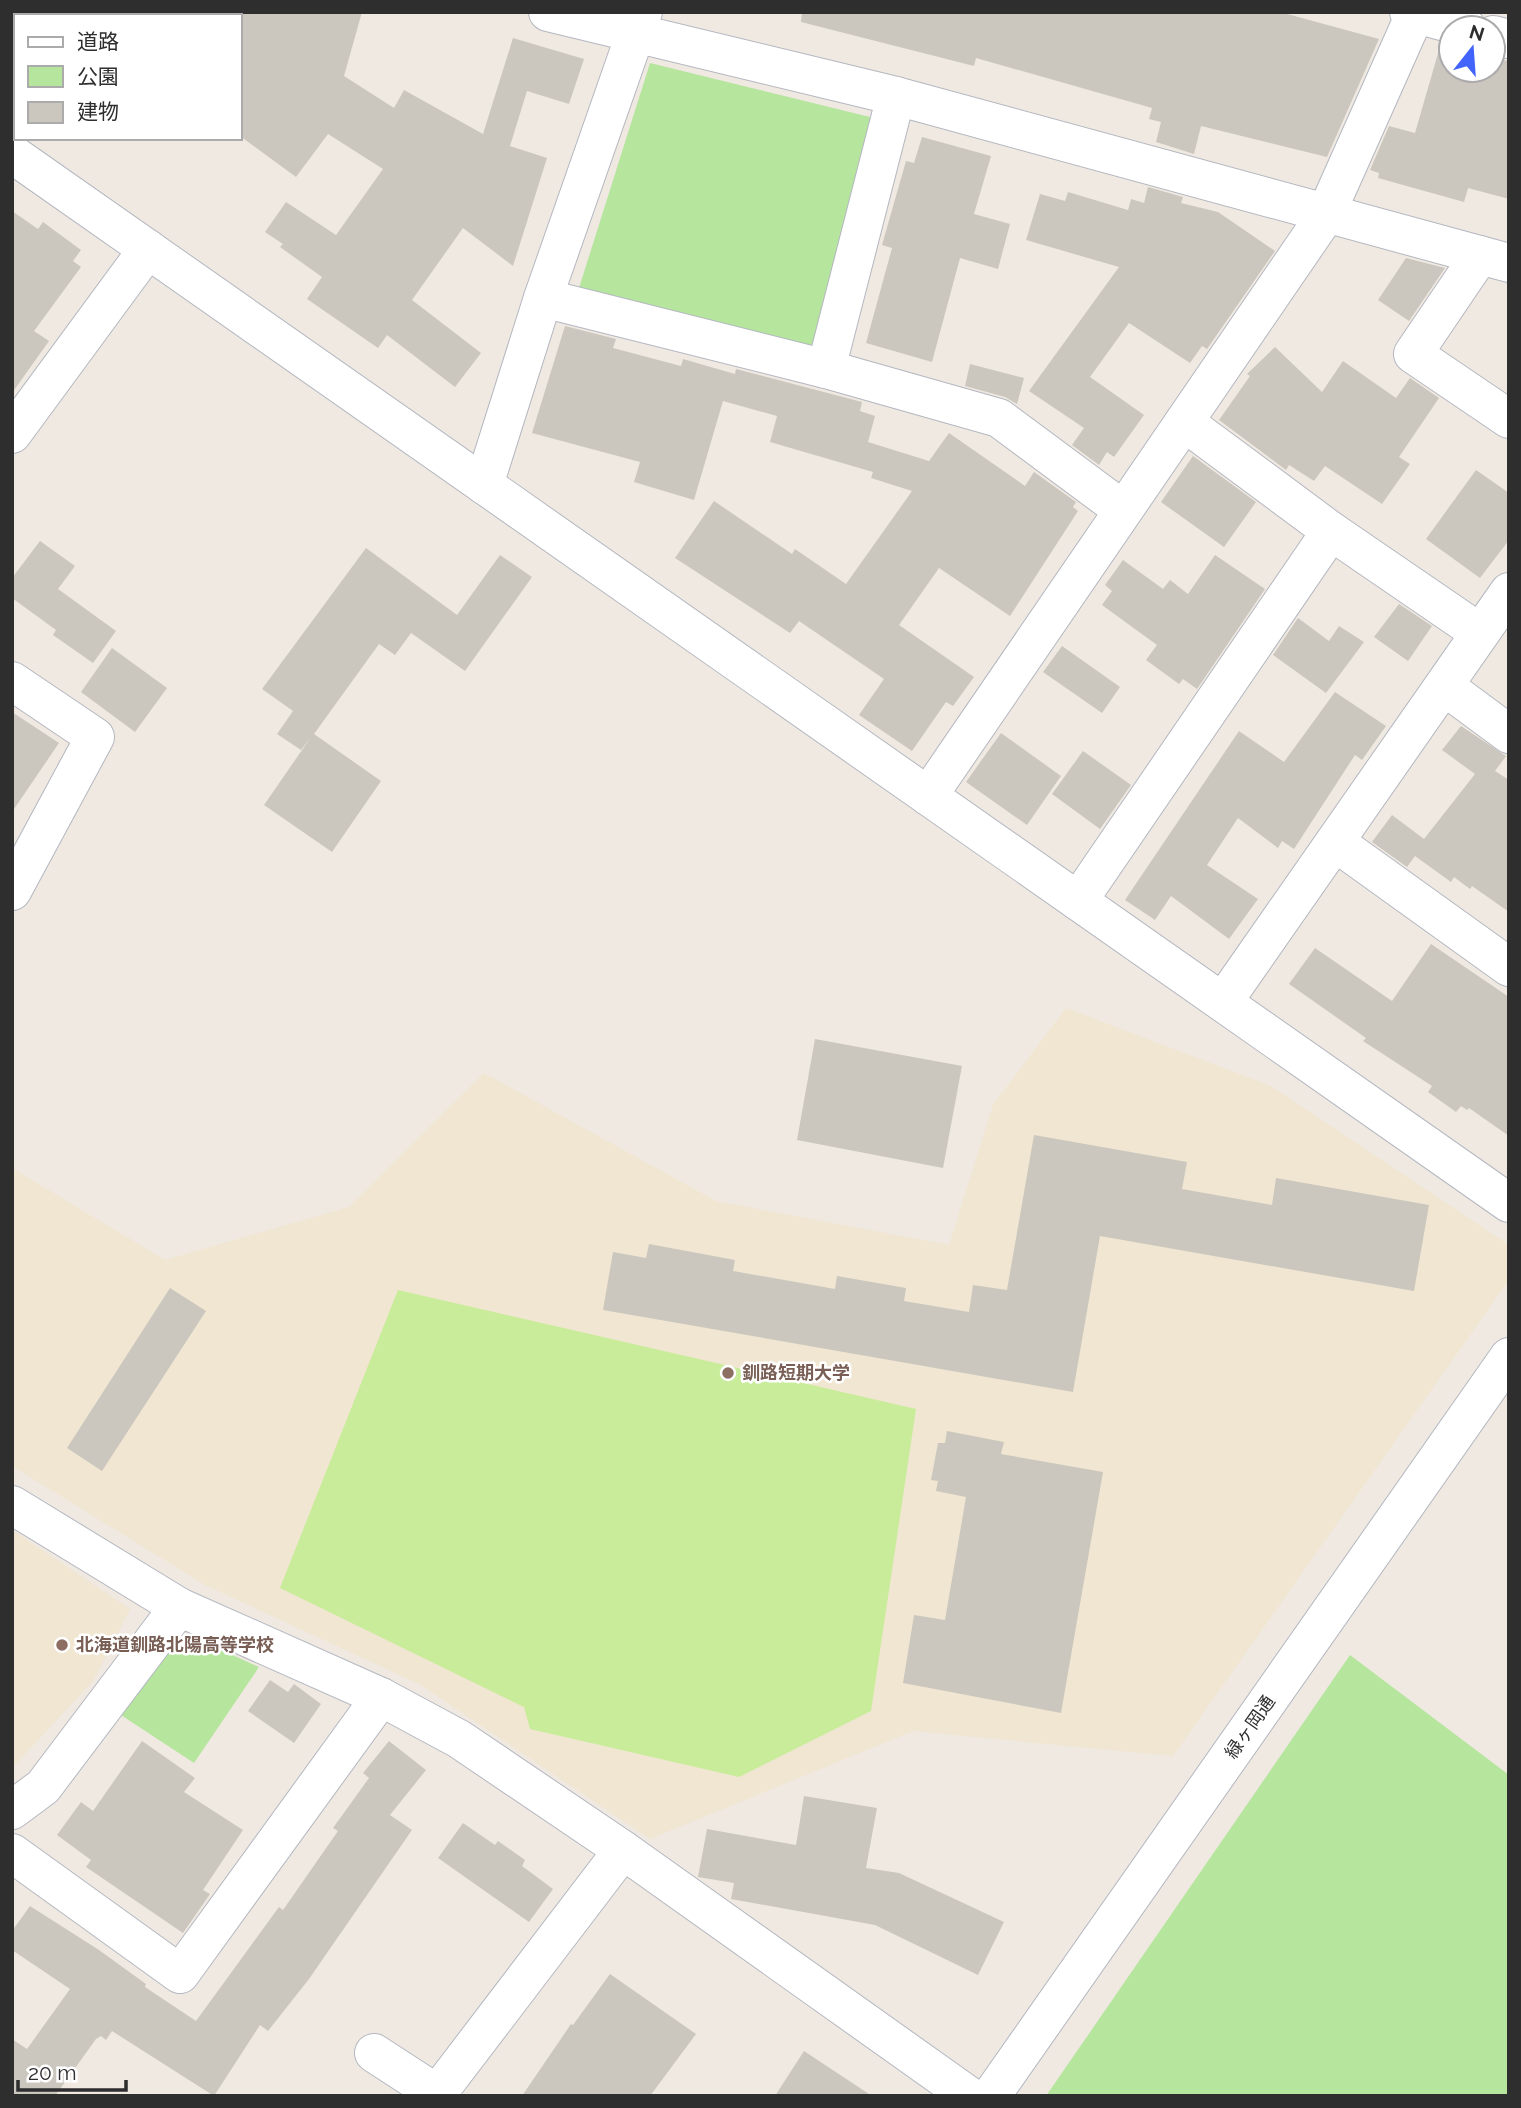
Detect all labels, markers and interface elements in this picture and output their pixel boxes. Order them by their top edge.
legend [14,14,242,140]
north arrow [1437,14,1507,84]
text: N [1467,20,1487,45]
text: 道路 [77,29,119,54]
text: 公園 [77,64,119,89]
text: 建物 [77,99,119,124]
place label: 釧路短期大学 [742,1362,850,1383]
marker: 釧路短期大学 [720,1365,736,1381]
place label: 北海道釧路北陽高等学校 [76,1634,274,1655]
marker: 北海道釧路北陽高等学校 [54,1637,70,1653]
street label: 緑ヶ岡通 [1220,1691,1279,1762]
scale bar [18,2048,126,2092]
text: 20 m [28,2060,76,2085]

